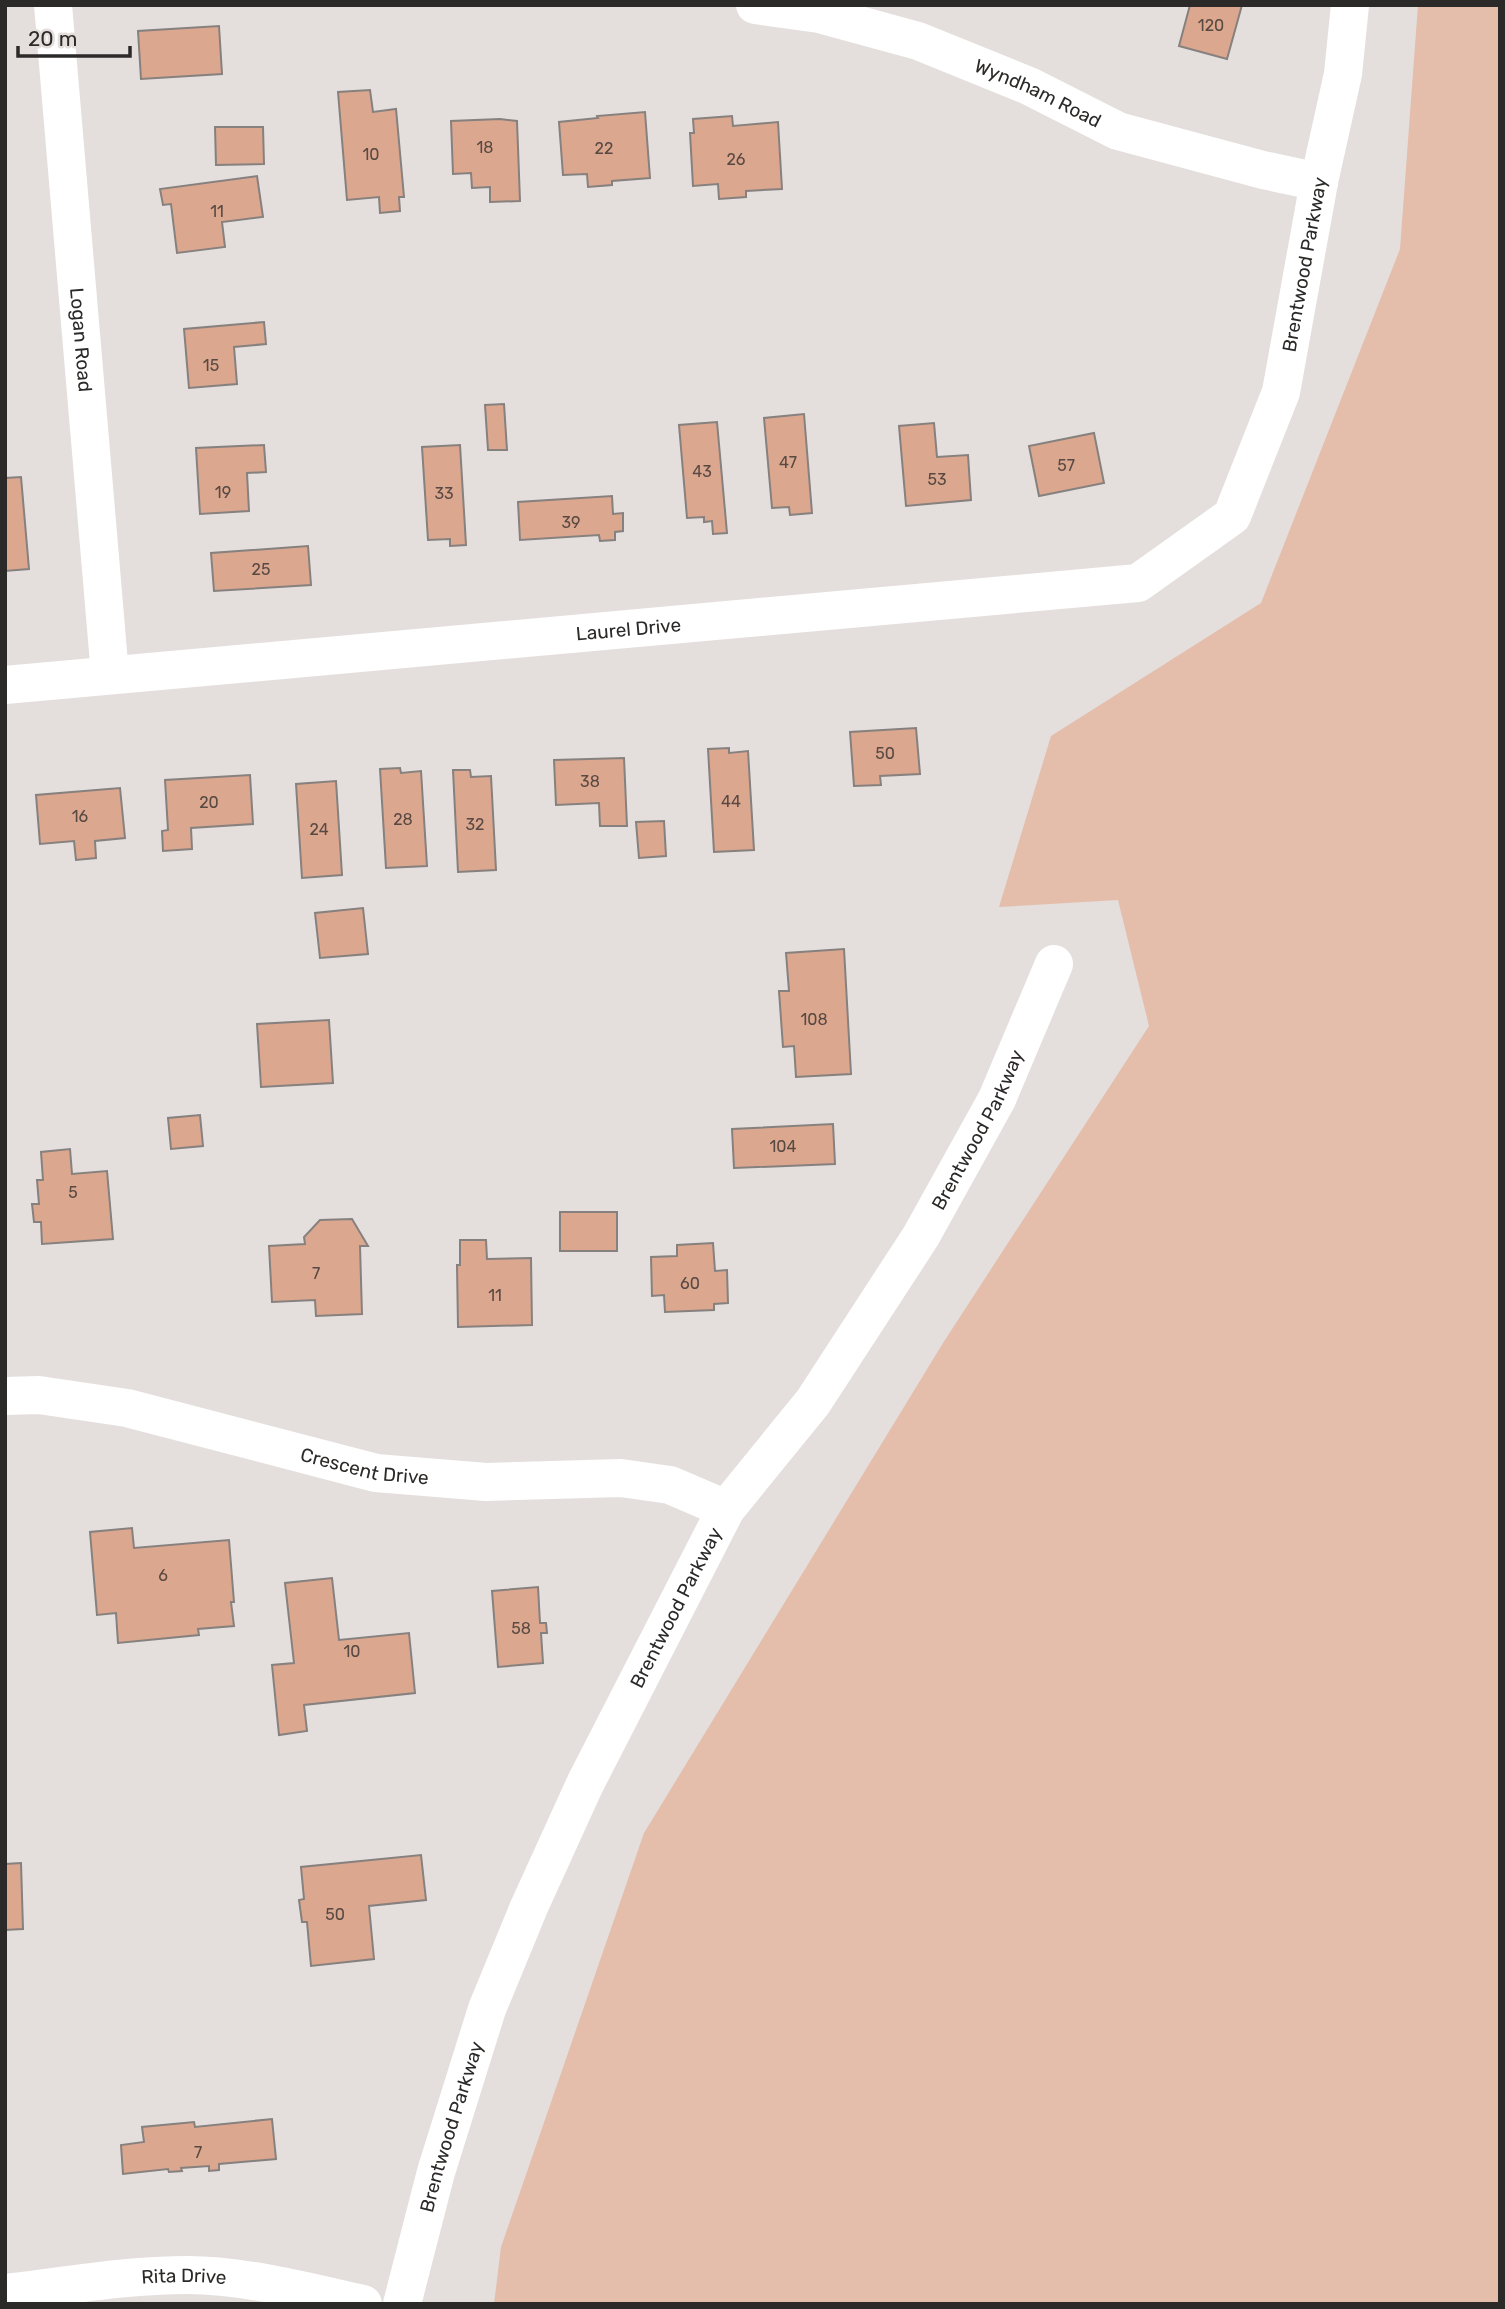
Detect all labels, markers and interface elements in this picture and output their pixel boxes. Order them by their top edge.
scale bar [18,14,130,58]
house number: 120 [1198,16,1224,35]
text: 20 m [28,26,77,51]
street label: Wyndham Road [971,54,1105,133]
house number: 18 [476,138,494,157]
house number: 22 [595,139,613,158]
house number: 10 [362,145,380,164]
house number: 26 [726,150,746,169]
street label: Brentwood Parkway [1277,175,1332,354]
house number: 11 [210,202,224,221]
street label: Logan Road [65,287,97,393]
house number: 15 [203,356,219,375]
house number: 47 [779,453,797,472]
house number: 57 [1057,456,1075,475]
house number: 43 [692,462,712,481]
house number: 53 [927,470,947,489]
house number: 19 [215,483,231,502]
house number: 33 [434,484,454,503]
house number: 39 [561,513,581,532]
house number: 25 [252,560,270,579]
street label: Laurel Drive [575,613,682,646]
house number: 50 [875,744,895,763]
house number: 38 [580,772,600,791]
house number: 44 [721,792,741,811]
house number: 20 [199,793,219,812]
house number: 16 [72,807,89,826]
house number: 28 [393,810,413,829]
house number: 32 [465,815,485,834]
house number: 24 [309,820,329,839]
house number: 108 [800,1010,828,1029]
street label: Brentwood Parkway [927,1046,1028,1214]
house number: 104 [770,1137,797,1156]
house number: 5 [68,1183,78,1202]
house number: 7 [312,1264,320,1283]
house number: 60 [680,1274,700,1293]
house number: 11 [488,1286,502,1305]
street label: Crescent Drive [298,1443,430,1489]
street label: Brentwood Parkway [625,1524,727,1692]
house number: 6 [158,1566,168,1585]
house number: 58 [511,1619,531,1638]
house number: 10 [343,1642,361,1661]
house number: 50 [325,1905,345,1924]
street label: Brentwood Parkway [415,2039,488,2215]
house number: 7 [194,2143,202,2162]
street label: Rita Drive [141,2264,228,2289]

